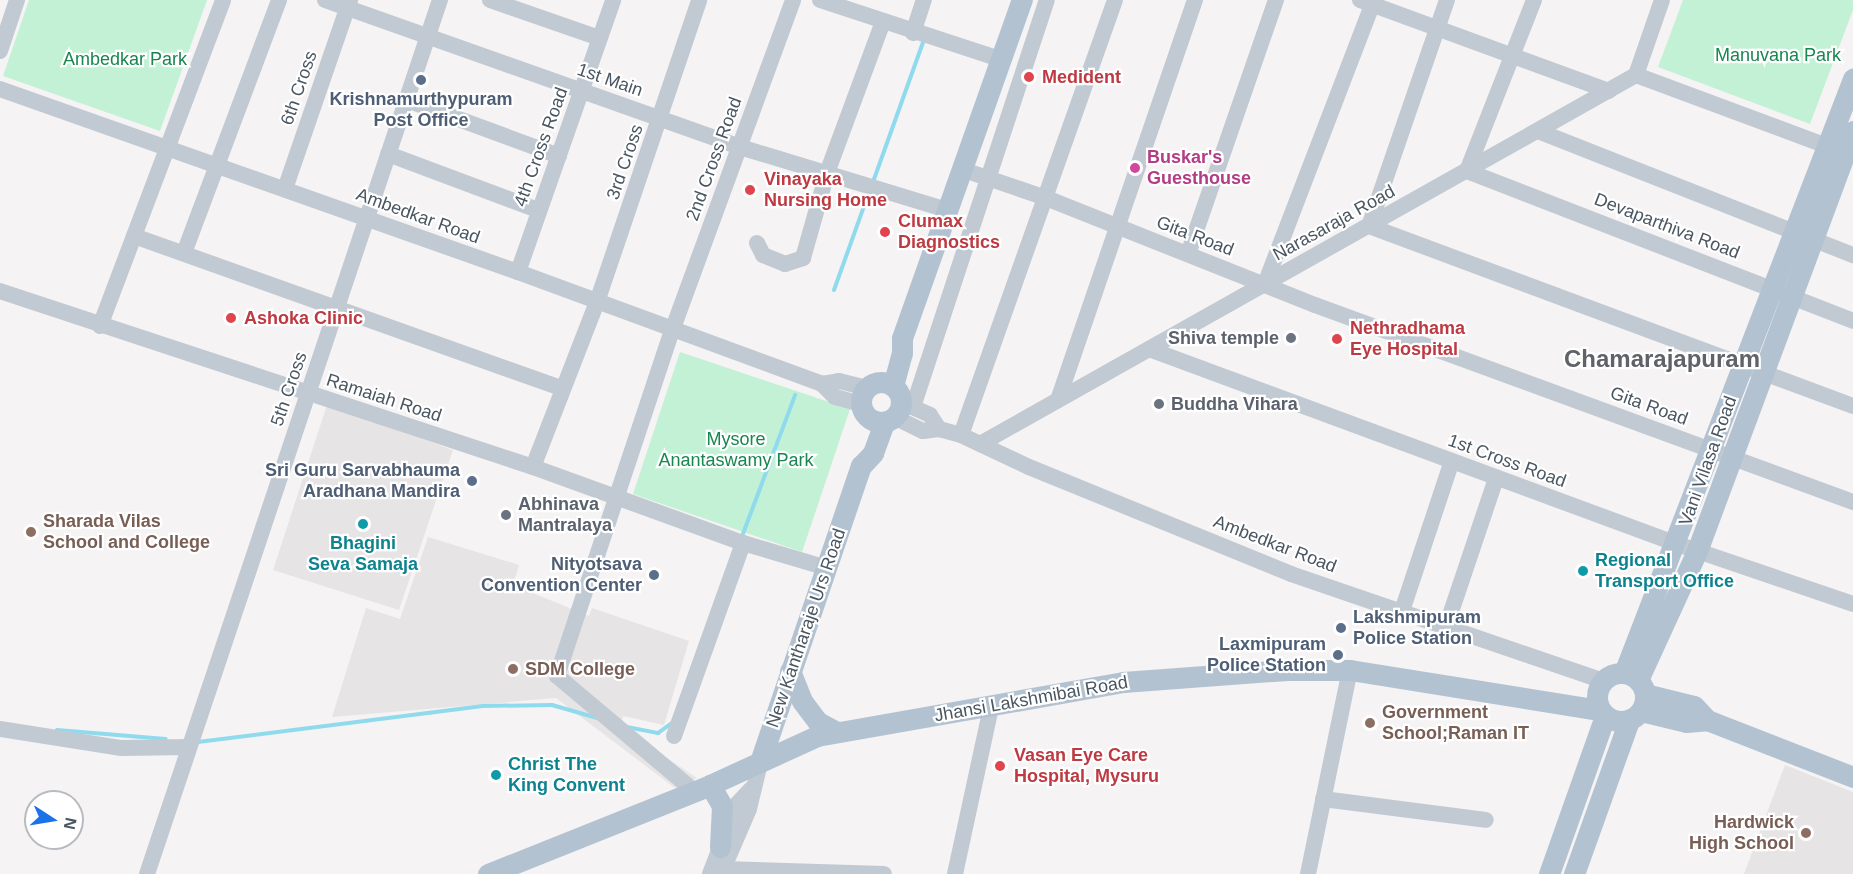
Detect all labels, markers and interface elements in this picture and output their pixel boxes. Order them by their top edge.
park label: Manuvana Park [1715,44,1841,66]
park label: Ambedkar Park [63,48,187,70]
street label: 6th Cross [276,48,322,128]
street label: 1st Main [574,59,646,101]
place label: Medident [1042,66,1121,88]
marker: Medident [1020,68,1038,86]
marker: Krishnamurthypuram Post Office [414,73,428,87]
street label: 4th Cross Road [509,85,573,209]
place label: Krishnamurthypuram Post Office [329,89,513,132]
street label: 2nd Cross Road [682,94,746,224]
street label: 3rd Cross [602,122,648,202]
place label: Buskar's Guesthouse [1147,147,1251,190]
marker: Buskar's Guesthouse [1128,161,1142,175]
place label: Vinayaka Nursing Home [764,169,887,212]
marker: Vinayaka Nursing Home [741,181,759,199]
street label: Narasaraja Road [1269,181,1399,265]
street label: Ambedkar Road [353,184,483,248]
street label: Devaparthiva Road [1591,188,1743,264]
place label: Clumax Diagnostics [898,211,1000,254]
street label: Gita Road [1153,211,1237,261]
marker: Clumax Diagnostics [876,223,894,241]
place label: Ashoka Clinic [244,307,363,329]
marker: Ashoka Clinic [222,309,240,327]
place label: Nethradhama Eye Hospital [1350,318,1465,360]
place label: Shiva temple [1168,327,1279,349]
marker: Nethradhama Eye Hospital [1328,330,1346,348]
marker: Shiva temple [1284,331,1298,345]
district label: Chamarajapuram [1564,345,1760,373]
street label: 5th Cross [266,349,312,429]
street label: Ramaiah Road [324,369,444,427]
street label: Gita Road [1607,382,1691,430]
place label: Buddha Vihara [1171,393,1298,415]
street label: Vani Vilasa Road [1675,393,1741,529]
marker: Buddha Vihara [1152,397,1166,411]
park label: Mysore Anantaswamy Park [658,429,814,472]
street label: 1st Cross Road [1445,430,1569,492]
place label: Sri Guru Sarvabhauma Aradhana Mandira [265,460,460,502]
marker: Sri Guru Sarvabhauma Aradhana Mandira [465,474,479,488]
place label: Abhinava Mantralaya [518,494,612,536]
marker: Abhinava Mantralaya [499,508,513,522]
place label: Sharada Vilas School and College [43,511,210,554]
street label: Ambedkar Road [1210,511,1340,577]
marker: Bhagini Seva Samaja [356,517,370,531]
marker: Sharada Vilas School and College [24,525,38,539]
street label: New Kantharaje Urs Road [762,526,850,730]
place label: Bhagini Seva Samaja [308,533,418,576]
place label: Regional Transport Office [1595,550,1734,592]
place label: Nityotsava Convention Center [481,554,642,596]
marker: Regional Transport Office [1576,564,1590,578]
marker: Nityotsava Convention Center [647,568,661,582]
place label: Lakshmipuram Police Station [1353,607,1481,650]
marker: Lakshmipuram Police Station [1334,621,1348,635]
place label: Laxmipuram Police Station [1207,634,1326,676]
marker: Laxmipuram Police Station [1331,648,1345,662]
place label: SDM College [525,658,635,680]
marker: SDM College [506,662,520,676]
street label: Jhansi Lakshmibai Road [933,671,1129,727]
place label: Government School;Raman IT [1382,702,1529,744]
marker: Government School;Raman IT [1363,716,1377,730]
place label: Vasan Eye Care Hospital, Mysuru [1014,745,1159,788]
place label: Christ The King Convent [508,754,625,796]
marker: Vasan Eye Care Hospital, Mysuru [991,757,1009,775]
marker: Christ The King Convent [489,768,503,782]
north arrow [24,790,84,850]
place label: Hardwick High School [1689,812,1794,854]
text: N [61,816,80,831]
marker: Hardwick High School [1799,826,1813,840]

